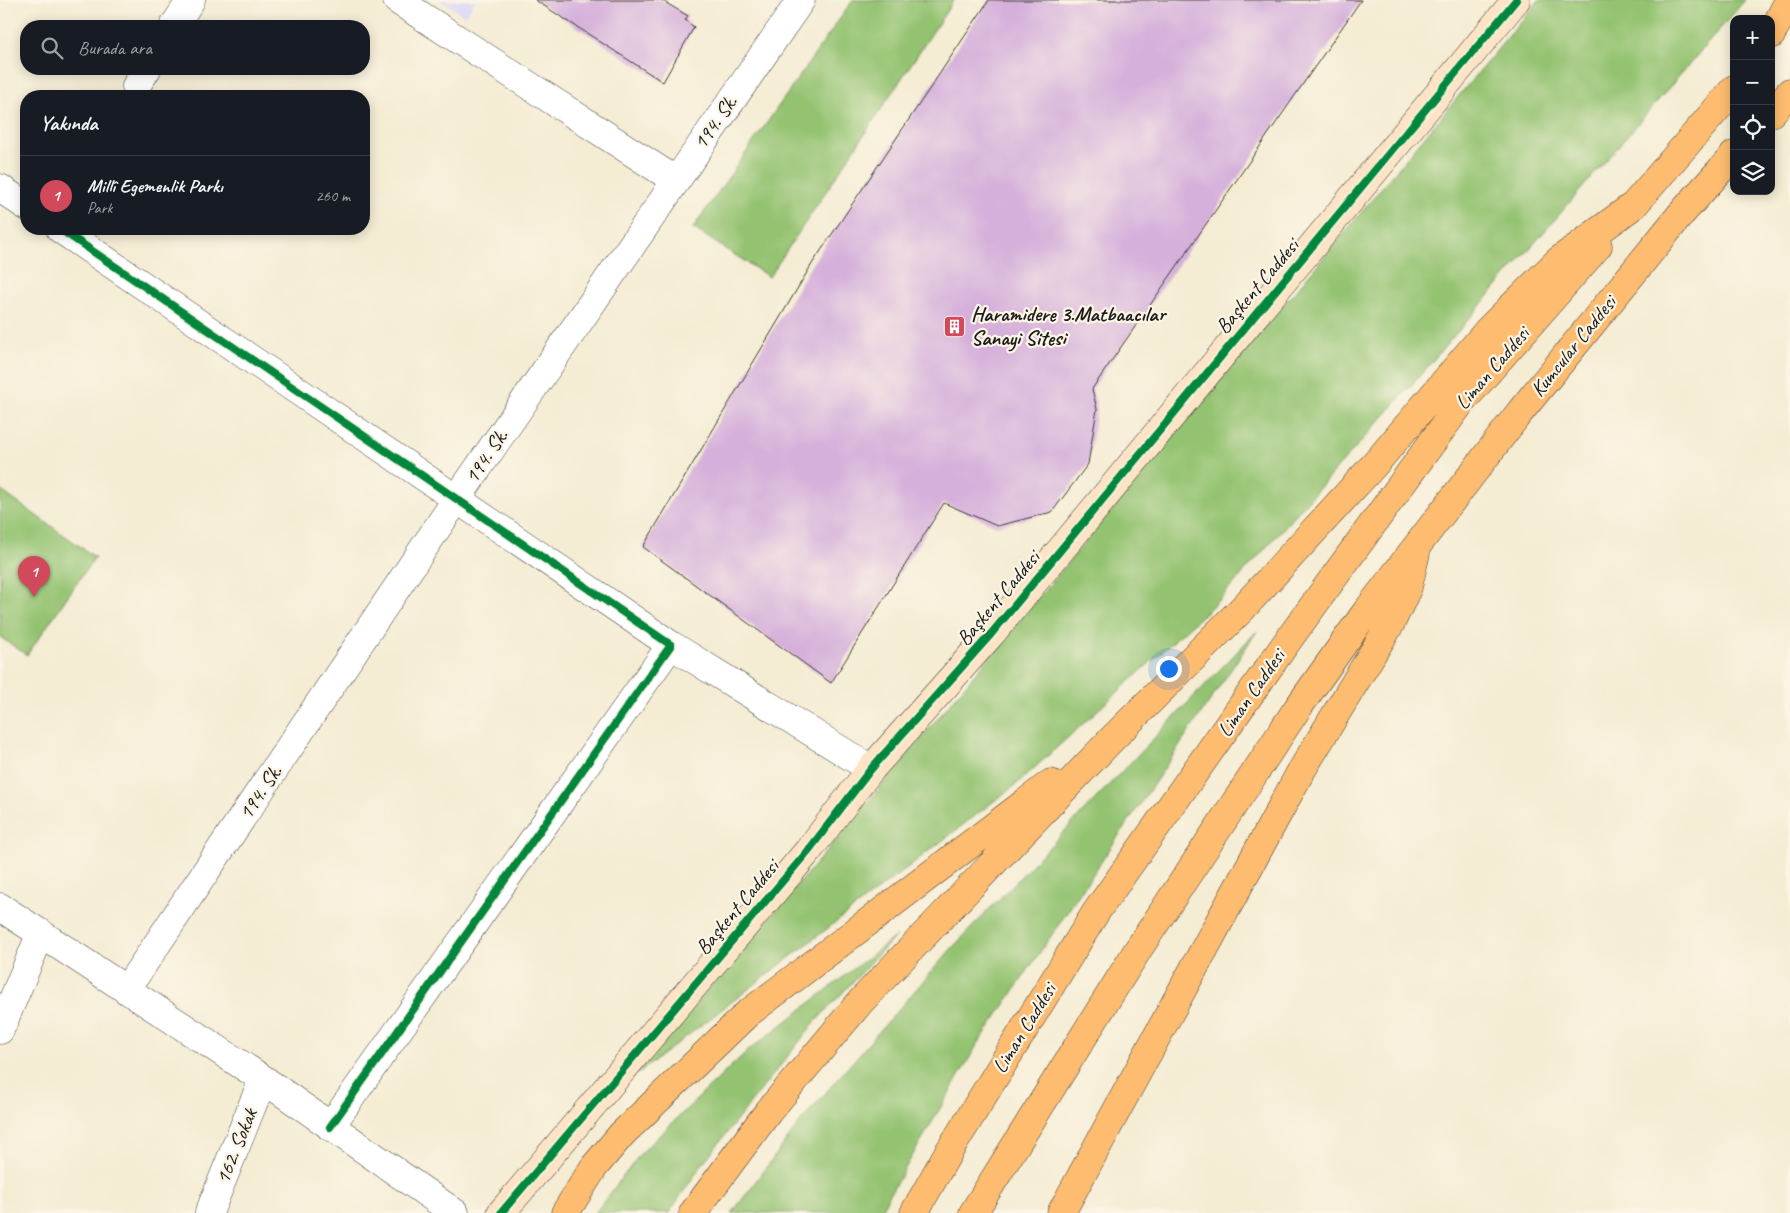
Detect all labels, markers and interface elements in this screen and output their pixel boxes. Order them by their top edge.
map controls [1730,15,1775,195]
button: + [1730,15,1775,60]
search box [20,20,370,75]
icon: search [38,34,66,62]
text: Burada ara [78,36,152,60]
button: − [1730,60,1775,105]
street label: 194. Sk. [687,89,743,154]
button: locate [1730,105,1775,150]
text: Yakında [40,110,98,136]
button: layers [1730,150,1775,195]
text: Millî Egemenlik Parkı [87,174,223,198]
text: 1 [52,186,60,206]
text: 260 m [316,186,350,206]
text: Park [87,198,112,218]
street label: Başkent Caddesi [1210,231,1306,339]
street label: Kumcular Caddesi [1524,288,1623,402]
place label: Haramidere 3.Matbaacılar Sanayi Sitesi [971,301,1168,352]
building icon: Haramidere 3.Matbaacılar Sanayi Sitesi [943,314,967,338]
street label: Liman Caddesi [1449,319,1537,415]
street label: 194. Sk. [458,423,514,488]
street label: Başkent Caddesi [951,543,1047,651]
pin: 1 [18,556,50,597]
street label: Liman Caddesi [1211,642,1292,742]
your location [1156,656,1182,682]
street label: 194. Sk. [232,759,288,824]
street label: Başkent Caddesi [690,852,786,960]
street label: Liman Caddesi [986,976,1063,1078]
street label: 162. Sokak [209,1103,263,1187]

